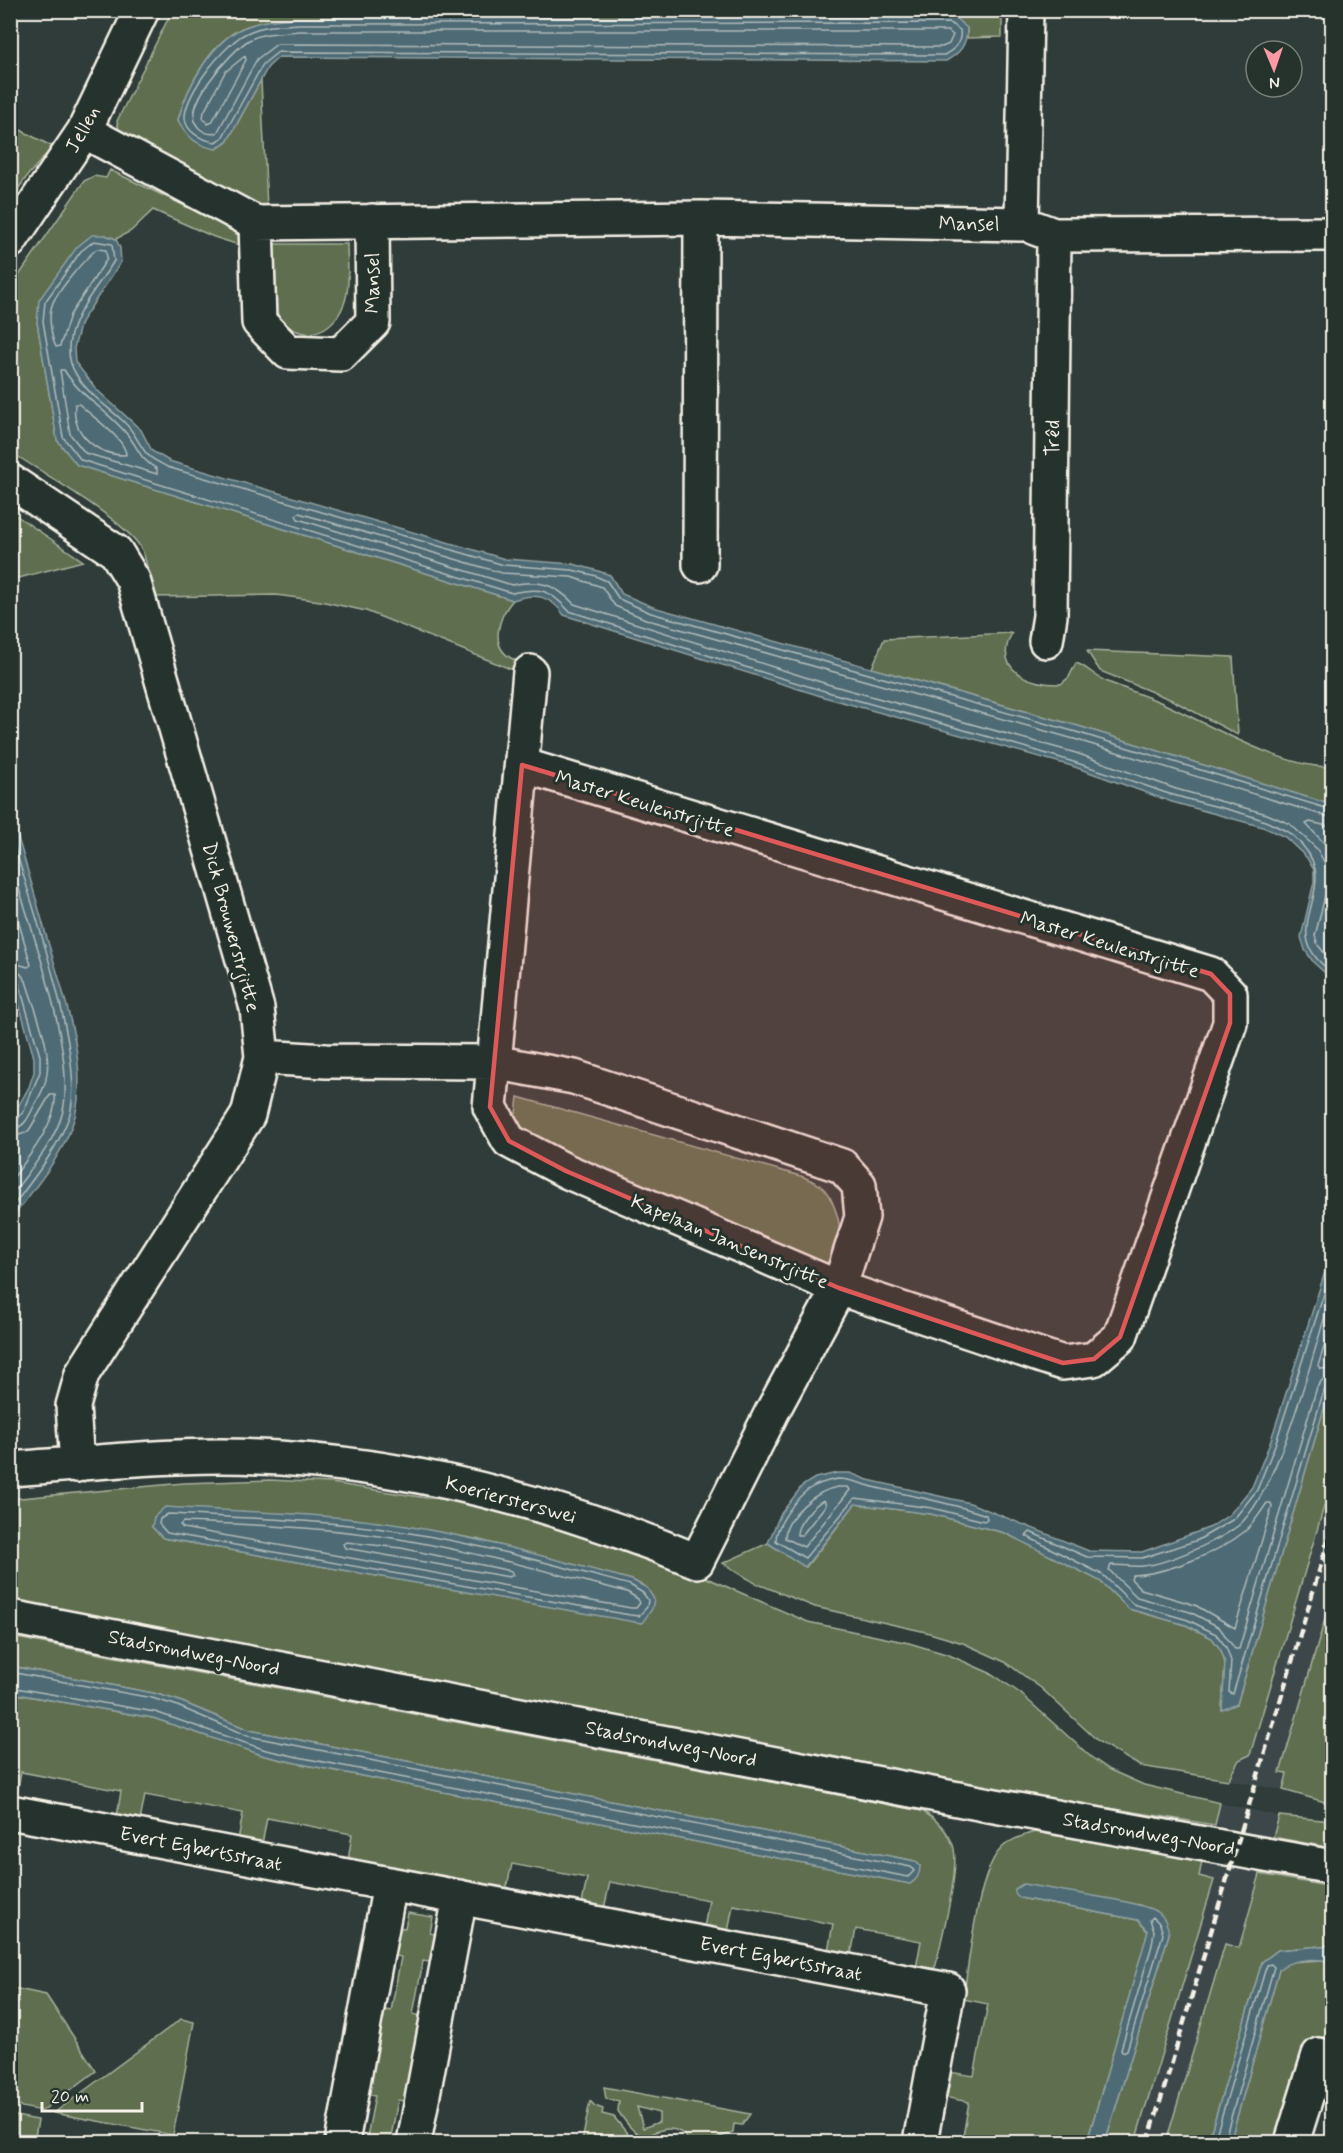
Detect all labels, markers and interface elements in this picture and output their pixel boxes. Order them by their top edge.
north arrow [1244,39,1304,99]
text: N [1269,72,1280,93]
street label: Jellen [59,101,107,158]
street label: Mansel [938,210,1000,239]
street label: Mansel [360,253,387,313]
street label: Trêd [1040,420,1067,456]
street label: Master Keulenstrjitte [552,764,738,845]
street label: Dick Brouwerstrjitte [195,839,266,1016]
street label: Master Keulenstrjitte [1017,905,1203,986]
street label: Kapelaan Jansenstrjitte [626,1188,833,1296]
street label: Koeriersterswei [442,1470,579,1531]
street label: Stadsrondweg-Noord [106,1624,282,1683]
street label: Stadsrondweg-Noord [583,1715,759,1774]
street label: Stadsrondweg-Noord [1061,1806,1237,1863]
street label: Evert Egbertsstraat [117,1820,284,1878]
street label: Evert Egbertsstraat [697,1930,864,1988]
scale bar [42,2075,142,2113]
text: 20 m [51,2085,89,2109]

